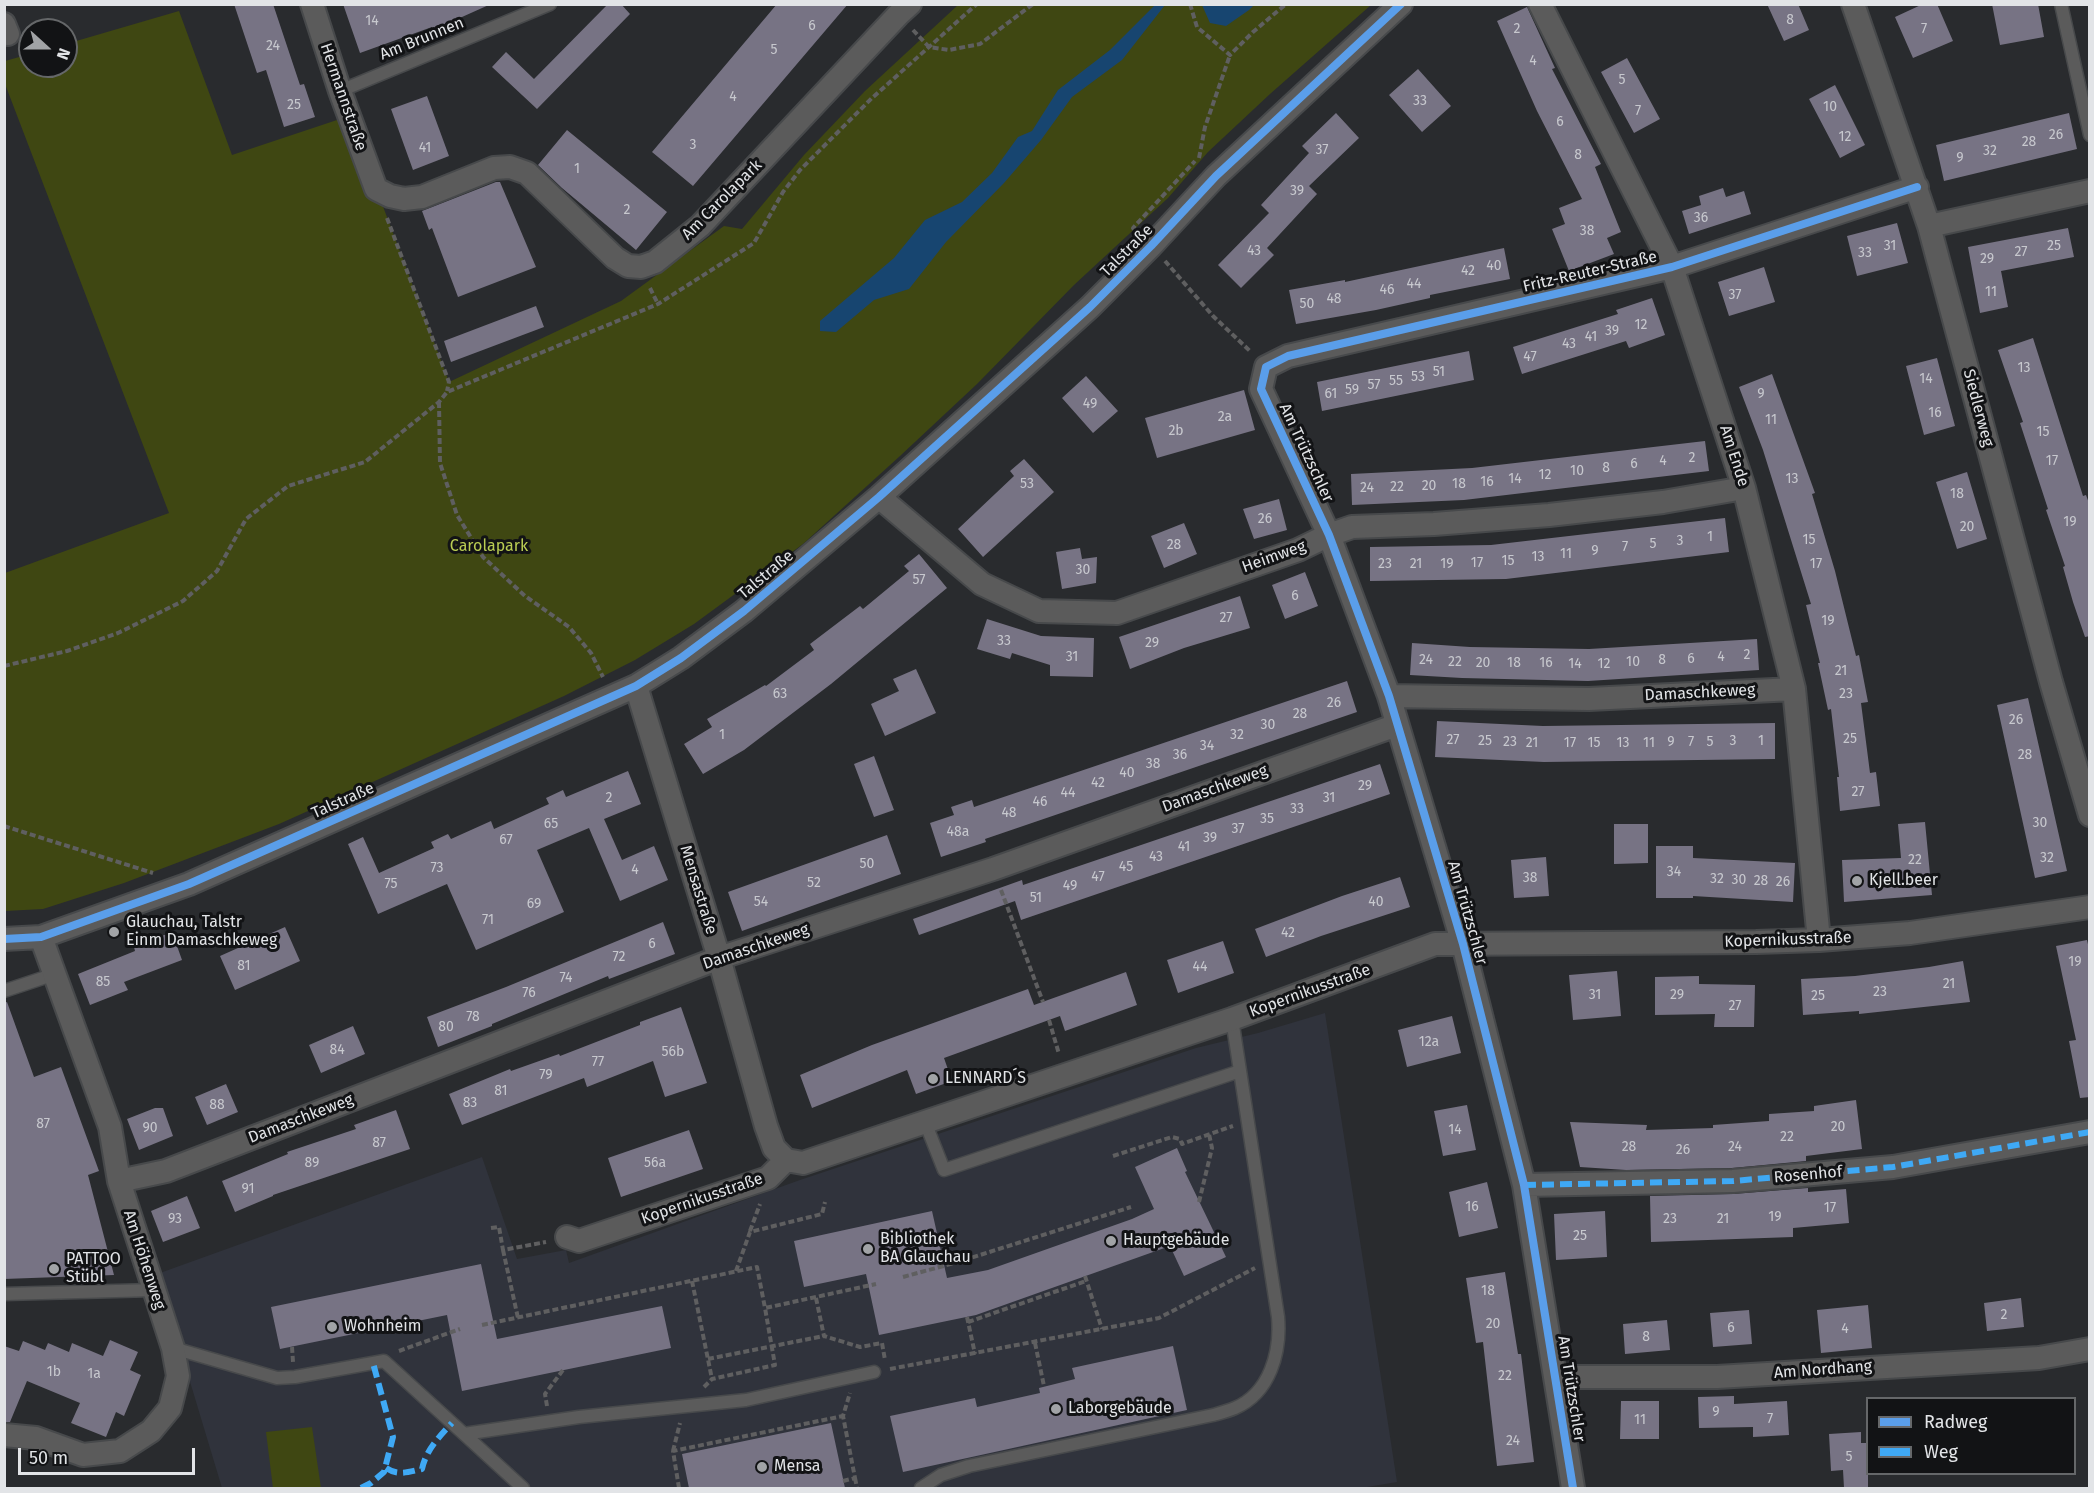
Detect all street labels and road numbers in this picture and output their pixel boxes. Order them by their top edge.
street label: Am Brunnen [377,13,467,65]
street label: Hermannstraße [316,41,370,153]
street label: Am Carolapark [678,156,766,244]
street label: Talstraße [1097,221,1157,281]
street label: Fritz-Reuter-Straße [1521,247,1659,297]
street label: Siedlerweg [1958,367,1998,449]
street label: Am Trützschler [1275,400,1337,506]
street label: Am Ende [1715,423,1753,489]
street label: Heimweg [1240,537,1308,577]
street label: Talstraße [734,546,798,604]
street label: Damaschkeweg [1644,681,1756,705]
street label: Damaschkeweg [1160,761,1270,817]
street label: Talstraße [309,779,377,823]
street label: Mensastraße [675,843,721,937]
street label: Am Trützschler [1443,859,1491,967]
street label: Damaschkeweg [700,920,812,974]
street label: Kopernikusstraße [1724,928,1852,952]
street label: Kopernikusstraße [1247,960,1373,1022]
street label: Damaschkeweg [246,1090,356,1148]
street label: Rosenhof [1773,1162,1843,1188]
street label: Kopernikusstraße [639,1169,765,1229]
street label: Am Höhenweg [119,1208,169,1312]
street label: Am Trützschler [1553,1335,1589,1443]
street label: Am Nordhang [1773,1357,1873,1383]

